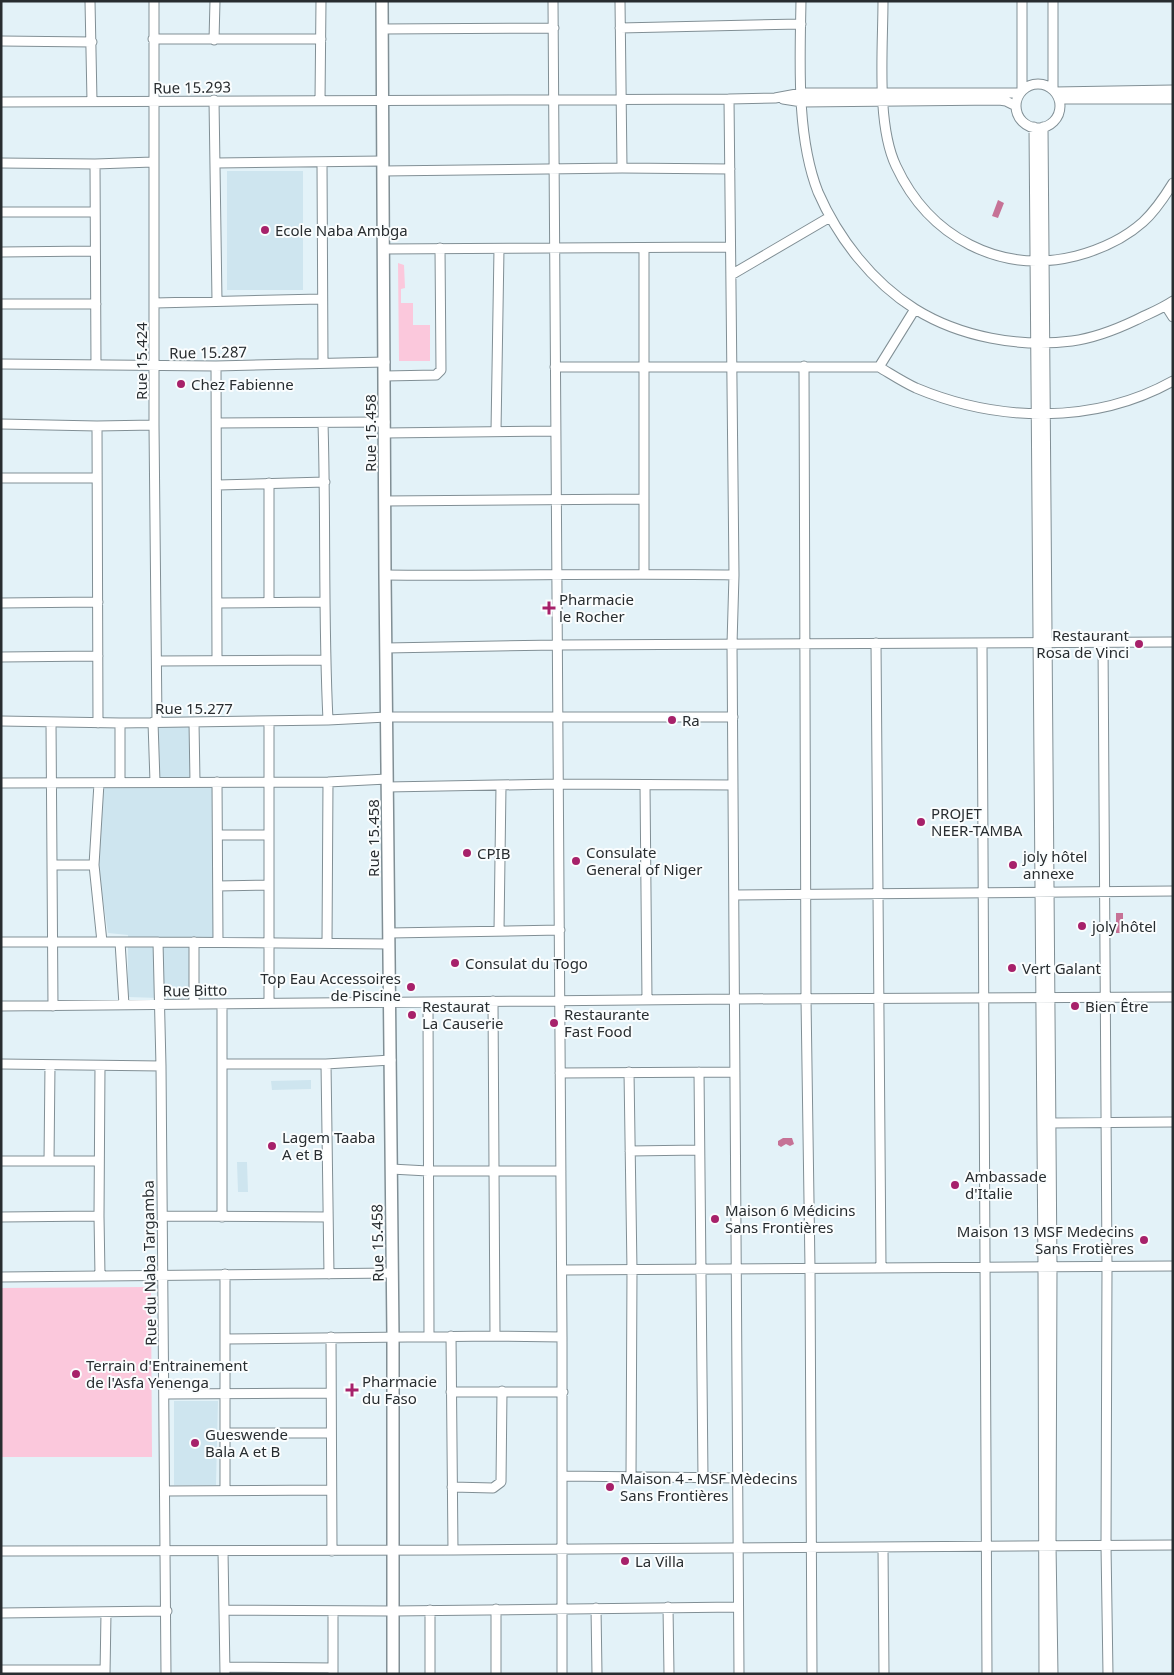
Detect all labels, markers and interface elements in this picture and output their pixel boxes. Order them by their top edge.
street label: Rue 15.293 [153,76,231,98]
place label: Ecole Naba Ambga [275,220,408,240]
marker: Ecole Naba Ambga [259,224,271,236]
street label: Rue 15.424 [131,322,151,400]
street label: Rue 15.287 [169,341,247,363]
place label: Chez Fabienne [191,374,294,394]
marker: Chez Fabienne [175,378,187,390]
street label: Rue 15.458 [360,394,380,472]
place label: Pharmacie le Rocher [559,589,634,626]
marker: Pharmacie le Rocher [543,602,555,614]
place label: Restaurant Rosa de Vinci [1036,625,1130,662]
marker: Restaurant Rosa de Vinci [1133,638,1145,650]
street label: Rue 15.277 [155,698,233,718]
place label: Ra [682,710,700,730]
marker: Ra [666,714,678,726]
street label: Rue 15.458 [363,799,383,877]
place label: PROJET NEER-TAMBA [931,803,1023,840]
marker: PROJET NEER-TAMBA [915,816,927,828]
place label: Consulate General of Niger [586,842,702,879]
place label: CPIB [477,843,510,863]
place label: joly hôtel annexe [1022,846,1087,883]
marker: CPIB [461,847,473,859]
marker: Consulate General of Niger [570,855,582,867]
marker: joly hôtel annexe [1007,859,1019,871]
place label: joly hôtel [1091,916,1156,936]
marker: joly hôtel [1076,920,1088,932]
place label: Consulat du Togo [465,953,588,973]
marker: Consulat du Togo [449,957,461,969]
place label: Vert Galant [1022,958,1102,978]
marker: Vert Galant [1006,962,1018,974]
place label: Top Eau Accessoires de Piscine [260,968,401,1005]
street label: Rue Bitto [163,979,227,1001]
marker: Top Eau Accessoires de Piscine [405,981,417,993]
place label: Restaurat La Causerie [422,996,504,1033]
place label: Bien Être [1085,996,1148,1016]
marker: Bien Être [1069,1000,1081,1012]
place label: Restaurante Fast Food [564,1004,650,1041]
marker: Restaurat La Causerie [406,1009,418,1021]
marker: Restaurante Fast Food [548,1017,560,1029]
place label: Lagem Taaba A et B [282,1127,376,1164]
marker: Lagem Taaba A et B [266,1140,278,1152]
place label: Ambassade d'Italie [965,1166,1047,1203]
marker: Ambassade d'Italie [949,1179,961,1191]
street label: Rue du Naba Targamba [138,1180,160,1346]
place label: Maison 6 Médicins Sans Frontières [725,1200,856,1237]
street label: Rue 15.458 [366,1204,388,1282]
marker: Maison 6 Médicins Sans Frontières [709,1213,721,1225]
place label: Maison 13 MSF Medecins Sans Frotières [957,1221,1134,1258]
marker: Maison 13 MSF Medecins Sans Frotières [1138,1234,1150,1246]
place label: Terrain d'Entrainement de l'Asfa Yenenga [86,1355,249,1392]
marker: Terrain d'Entrainement de l'Asfa Yenenga [70,1368,82,1380]
place label: Pharmacie du Faso [362,1371,437,1408]
marker: Pharmacie du Faso [346,1384,358,1396]
place label: Gueswende Bala A et B [205,1424,288,1461]
marker: Gueswende Bala A et B [189,1437,201,1449]
place label: Maison 4 - MSF Mèdecins Sans Frontières [620,1468,797,1505]
marker: Maison 4 - MSF Mèdecins Sans Frontières [604,1481,616,1493]
place label: La Villa [635,1551,684,1571]
marker: La Villa [619,1555,631,1567]

